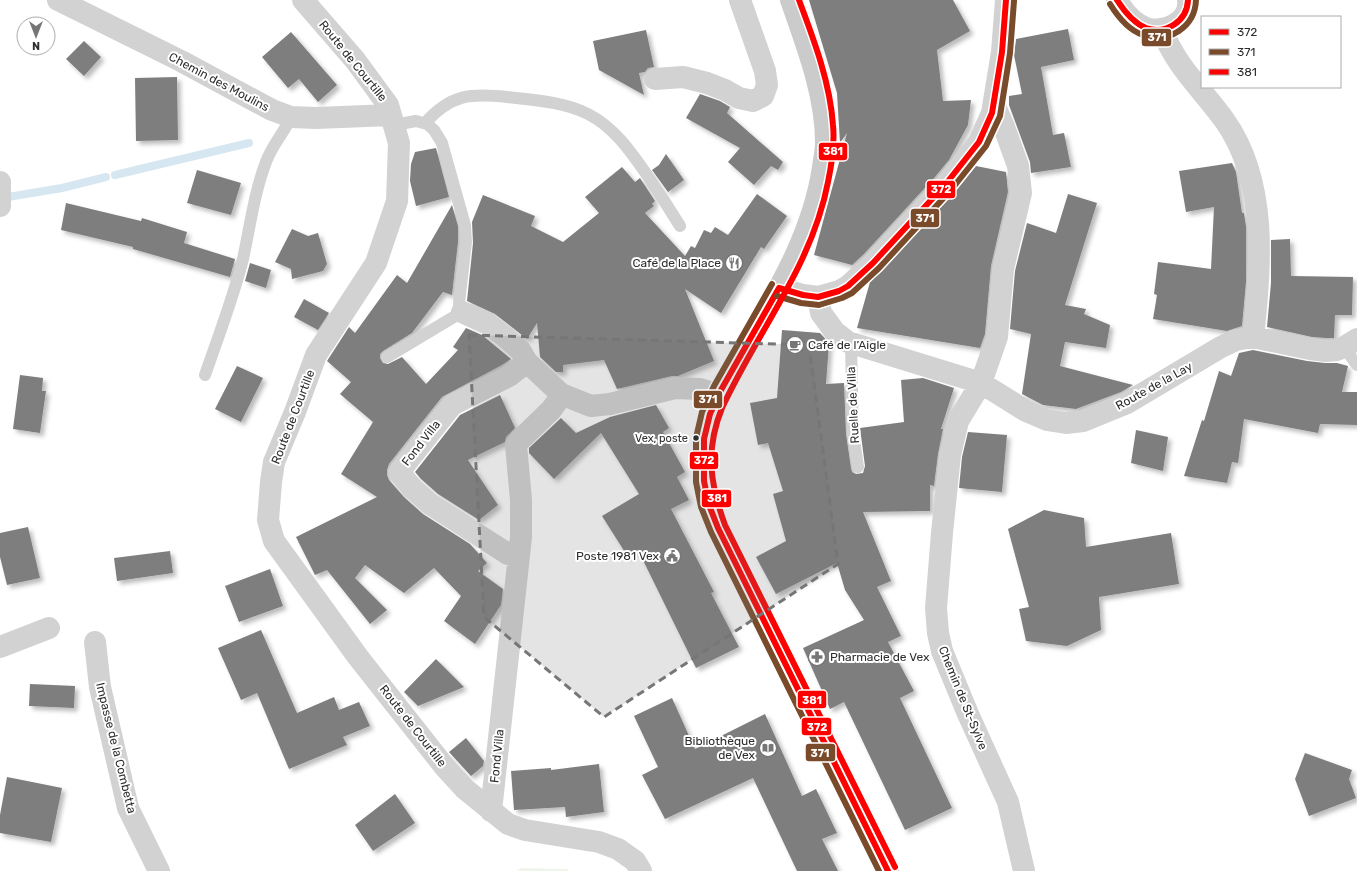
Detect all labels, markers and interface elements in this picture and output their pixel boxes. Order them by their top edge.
north arrow [16,16,56,56]
legend [1201,16,1341,88]
street label: Route de Courtille [316,18,390,104]
text: 372 [1237,25,1257,39]
line badge: 371 [1141,28,1172,47]
text: 371 [1147,31,1167,44]
text: N [32,39,40,52]
text: 371 [1237,45,1256,59]
street label: Chemin des Moulins [166,50,272,114]
text: 381 [1237,65,1257,79]
line badge: 381 [818,142,848,161]
text: 381 [823,145,843,158]
line badge: 372 [926,180,956,199]
text: 372 [931,183,951,196]
line badge: 371 [910,208,940,228]
text: 371 [915,212,935,225]
restaurant icon: Café de la Place [724,253,744,273]
place label: Café de la Place [632,256,721,270]
cafe icon: Café de l’Aigle [785,335,805,355]
place label: Café de l’Aigle [808,338,886,352]
street label: Route de la Lay [1113,359,1195,413]
street label: Ruelle de Villa [844,366,862,444]
street label: Route de Courtille [269,368,318,466]
line badge: 371 [693,390,723,409]
text: 371 [698,393,718,406]
street label: Fond Villa [399,417,443,469]
place label: Vex, poste [635,432,688,445]
marker: Vex, poste [691,433,701,443]
line badge: 372 [689,451,719,470]
text: 372 [694,454,714,467]
line badge: 381 [701,489,732,508]
text: 381 [707,492,727,505]
public building icon: Poste 1981 Vex [662,546,682,566]
place label: Poste 1981 Vex [576,549,660,563]
street label: Chemin de St-Sylve [936,644,990,752]
pharmacy icon: Pharmacie de Vex [807,647,827,667]
place label: Pharmacie de Vex [830,650,930,664]
street label: Impasse de la Combetta [93,681,139,815]
street label: Route de Courtille [377,682,449,770]
line badge: 381 [797,690,827,709]
text: 381 [802,694,822,707]
line badge: 372 [801,717,832,736]
text: 372 [807,721,827,734]
street label: Fond Villa [487,728,507,784]
place label: Bibliothèque de Vex [684,734,756,762]
library icon: Bibliothèque de Vex [758,738,778,758]
line badge: 371 [805,743,836,762]
text: 371 [810,747,830,760]

